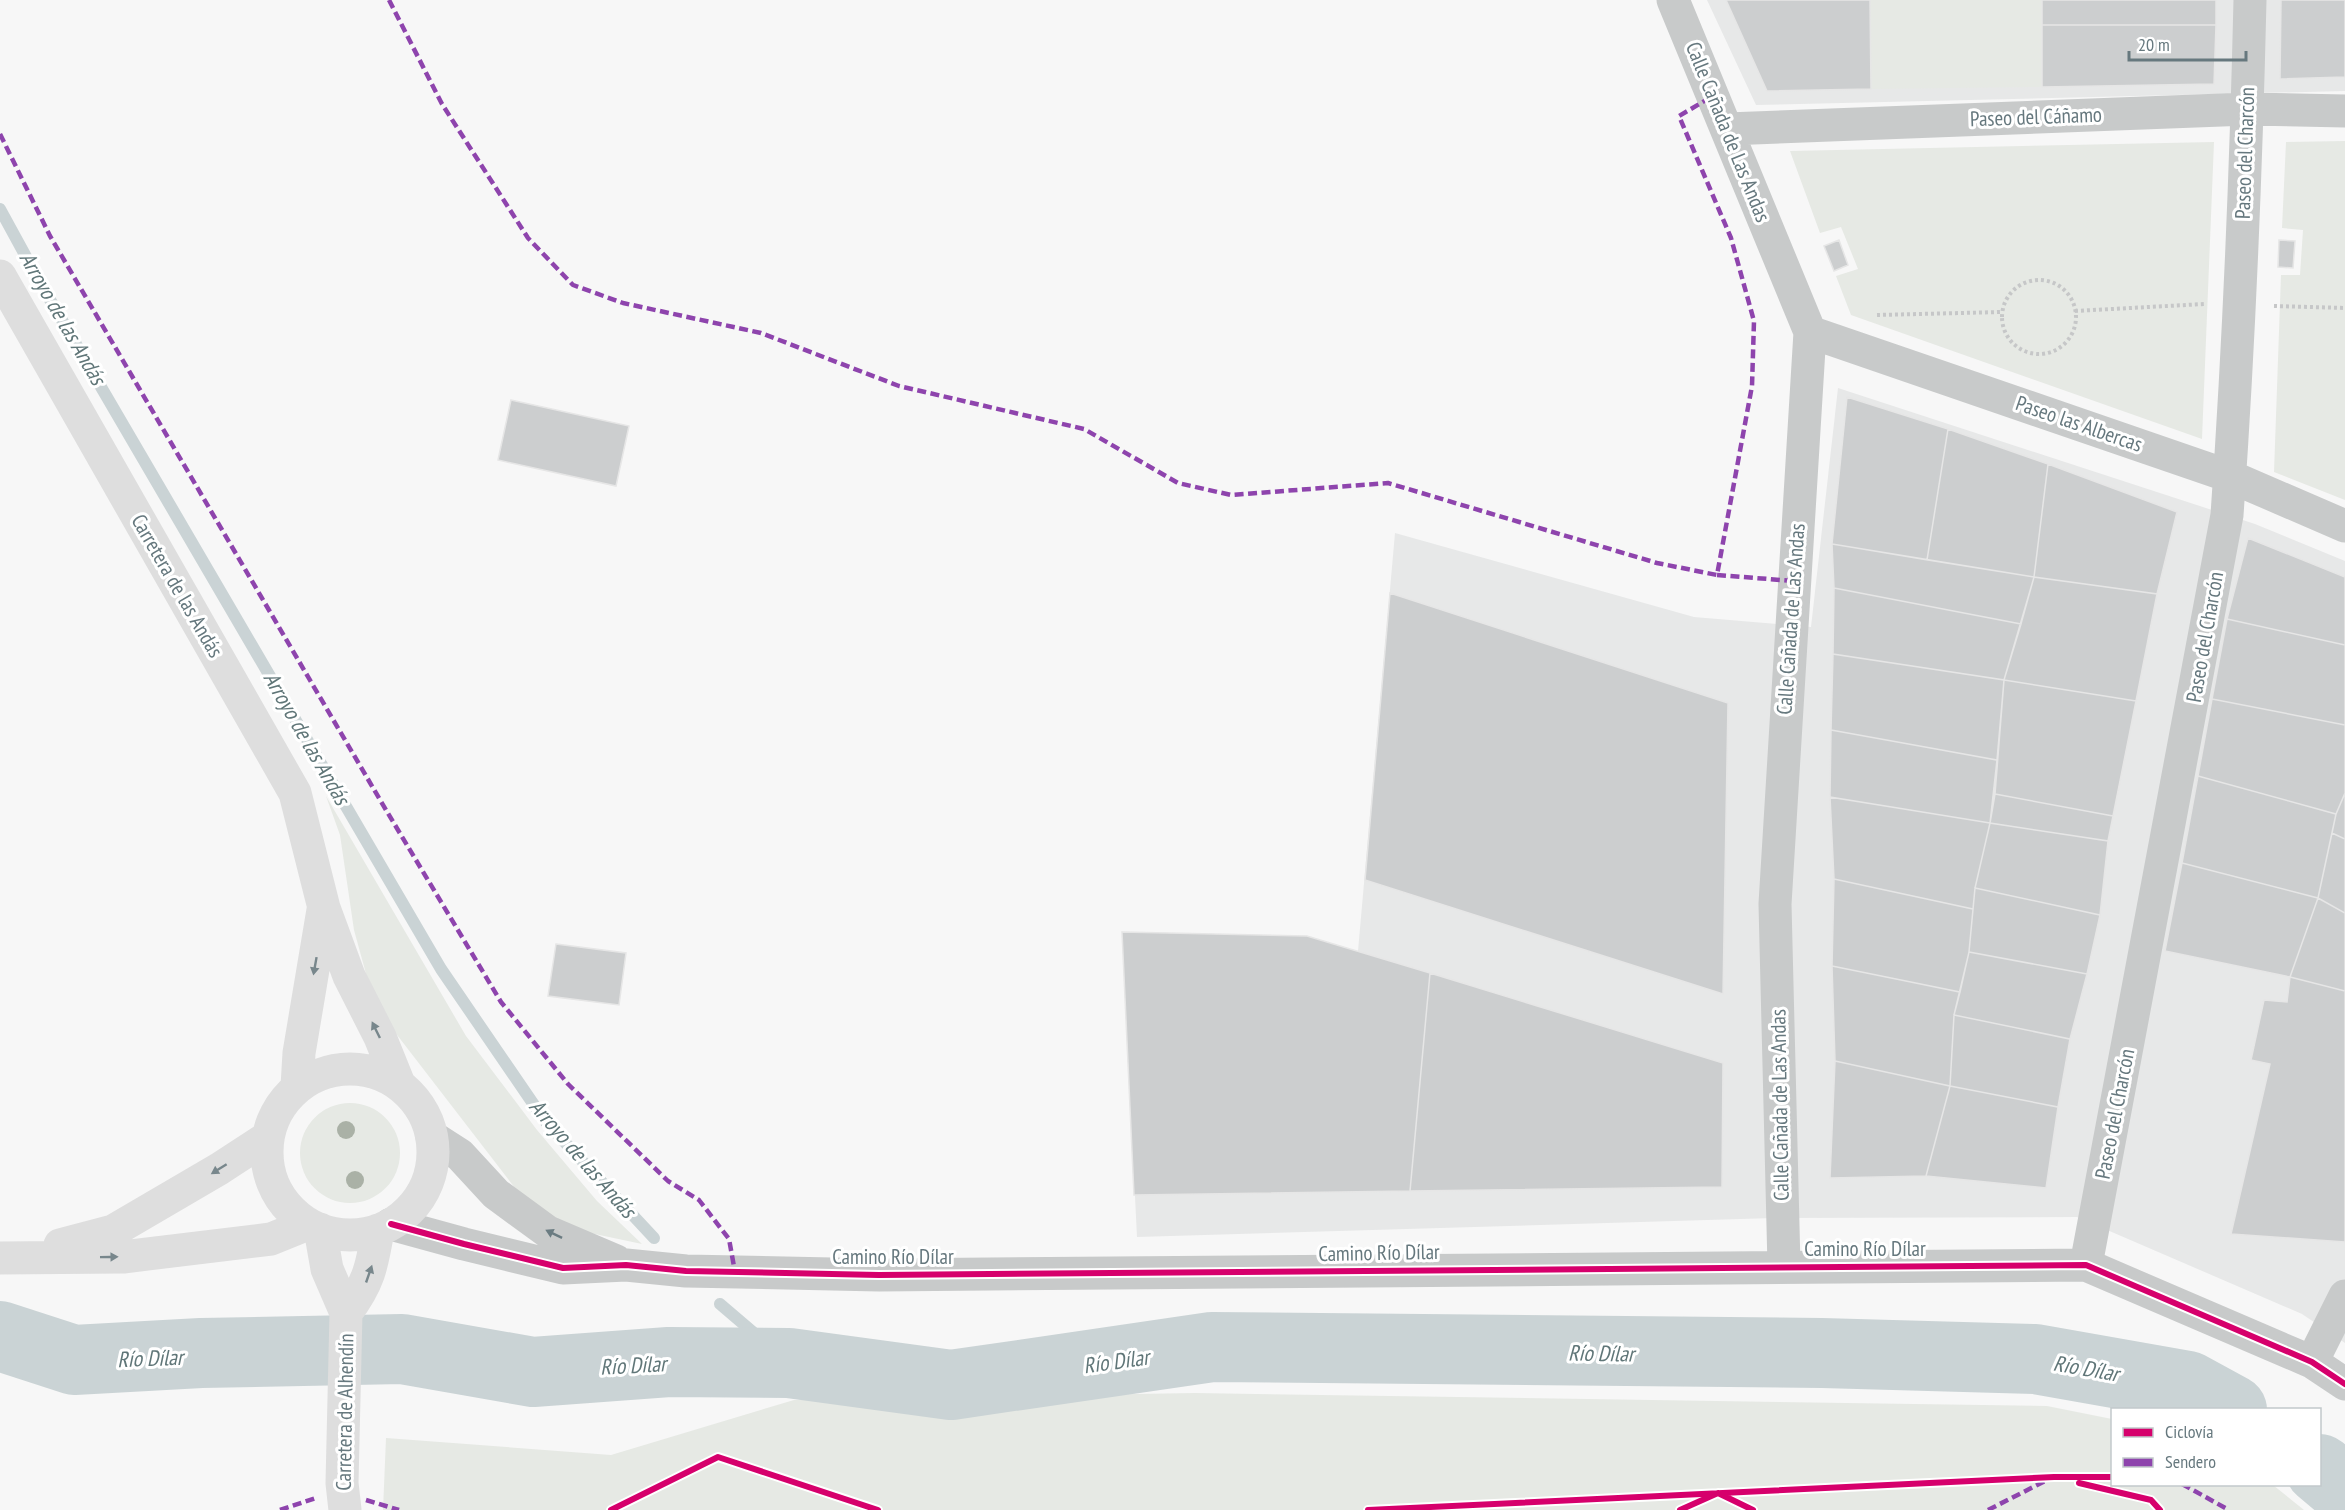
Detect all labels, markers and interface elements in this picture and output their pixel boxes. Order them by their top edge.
scale bar [2129,24,2246,62]
text: 20 m [2138,33,2170,56]
street label: Calle Cañada de Las Andas [1680,38,1777,226]
street label: Paseo del Charcón [2229,87,2260,219]
street label: Paseo del Cáñamo [1970,101,2102,132]
water label: Arroyo de las Andás [14,247,114,392]
street label: Paseo las Albercas [2012,389,2146,458]
street label: Carretera de las Andás [125,509,229,662]
street label: Calle Cañada de Las Andas [1770,522,1811,716]
street label: Paseo del Charcón [2180,570,2229,704]
water label: Arroyo de las Andás [258,667,358,812]
one-way arrow [310,957,319,976]
street label: Calle Cañada de Las Andas [1764,1009,1795,1201]
one-way arrow [371,1022,381,1039]
street label: Paseo del Charcón [2089,1047,2140,1181]
water label: Arroyo de las Andás [524,1093,644,1225]
one-way arrow [211,1163,227,1174]
one-way arrow [545,1229,562,1238]
street label: Camino Río Dílar [1804,1235,1926,1262]
street label: Camino Río Dílar [1318,1238,1440,1267]
street label: Camino Río Dílar [832,1243,954,1270]
one-way arrow [100,1252,119,1262]
one-way arrow [364,1265,374,1283]
street label: Carretera de Alhendín [330,1333,359,1491]
water label: Río Dílar [1568,1338,1637,1368]
water label: Río Dílar [1081,1342,1153,1379]
water label: Río Dílar [117,1343,186,1373]
water label: Río Dílar [599,1349,670,1381]
water label: Río Dílar [2051,1349,2124,1388]
legend [2111,1408,2321,1486]
text: Ciclovía [2165,1420,2213,1443]
text: Sendero [2165,1450,2216,1473]

